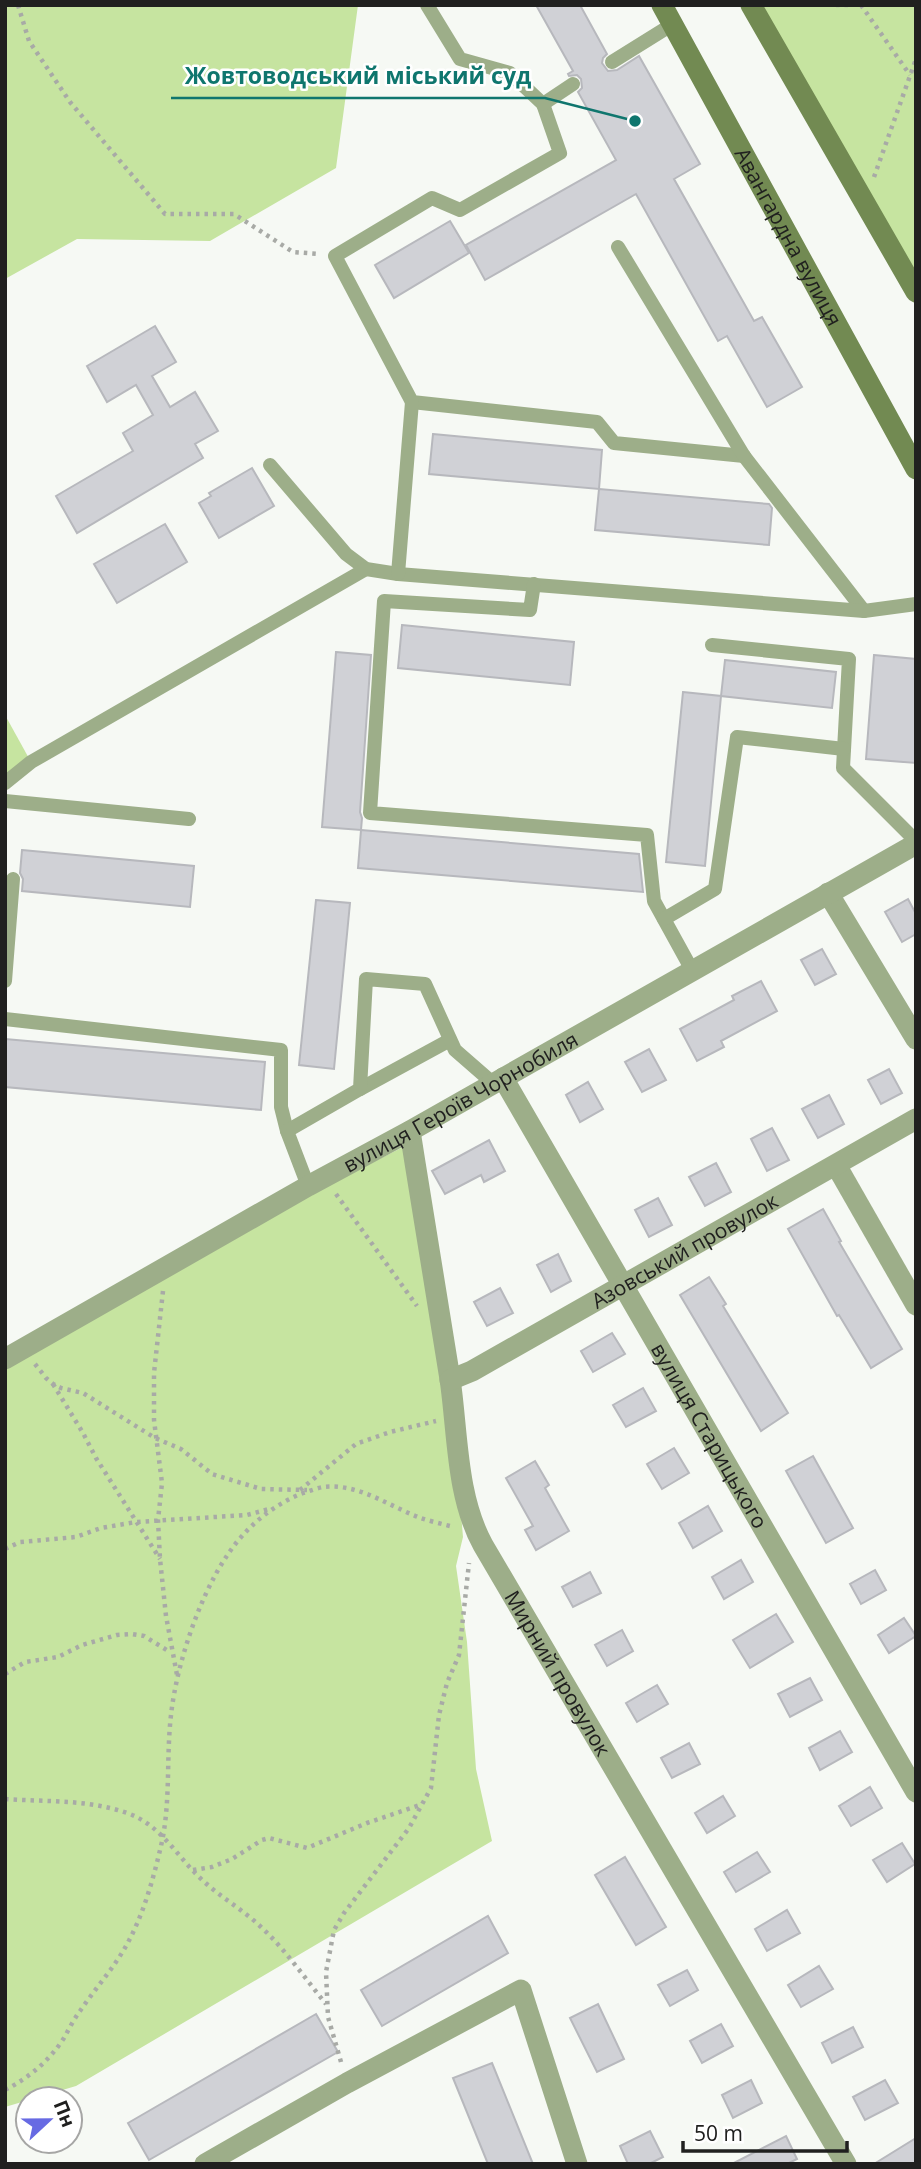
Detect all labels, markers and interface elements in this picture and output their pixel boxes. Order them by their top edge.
callout: Жовтоводський міський суд [171,54,545,98]
text: Жовтоводський міський суд [185,59,531,91]
street label: Авангардна вулиця [729,142,849,331]
street label: вулиця Героїв Чорнобиля [338,1025,583,1179]
street label: Азовський провулок [586,1186,783,1315]
street label: вулиця Старицького [645,1338,774,1533]
street label: Мирний провулок [499,1585,618,1761]
north arrow [14,2085,84,2155]
text: Пн [48,2096,82,2131]
scale bar [683,2110,848,2154]
text: 50 m [694,2119,743,2147]

